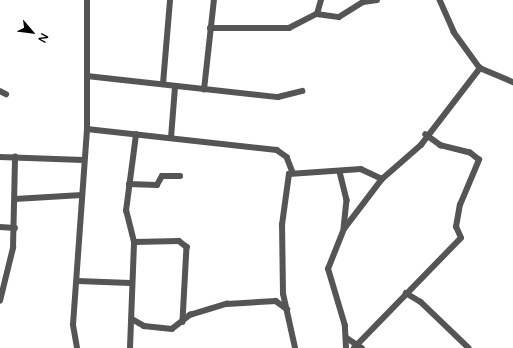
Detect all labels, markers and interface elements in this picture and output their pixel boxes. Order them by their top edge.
north arrow [12,12,52,52]
text: N [35,31,51,45]

